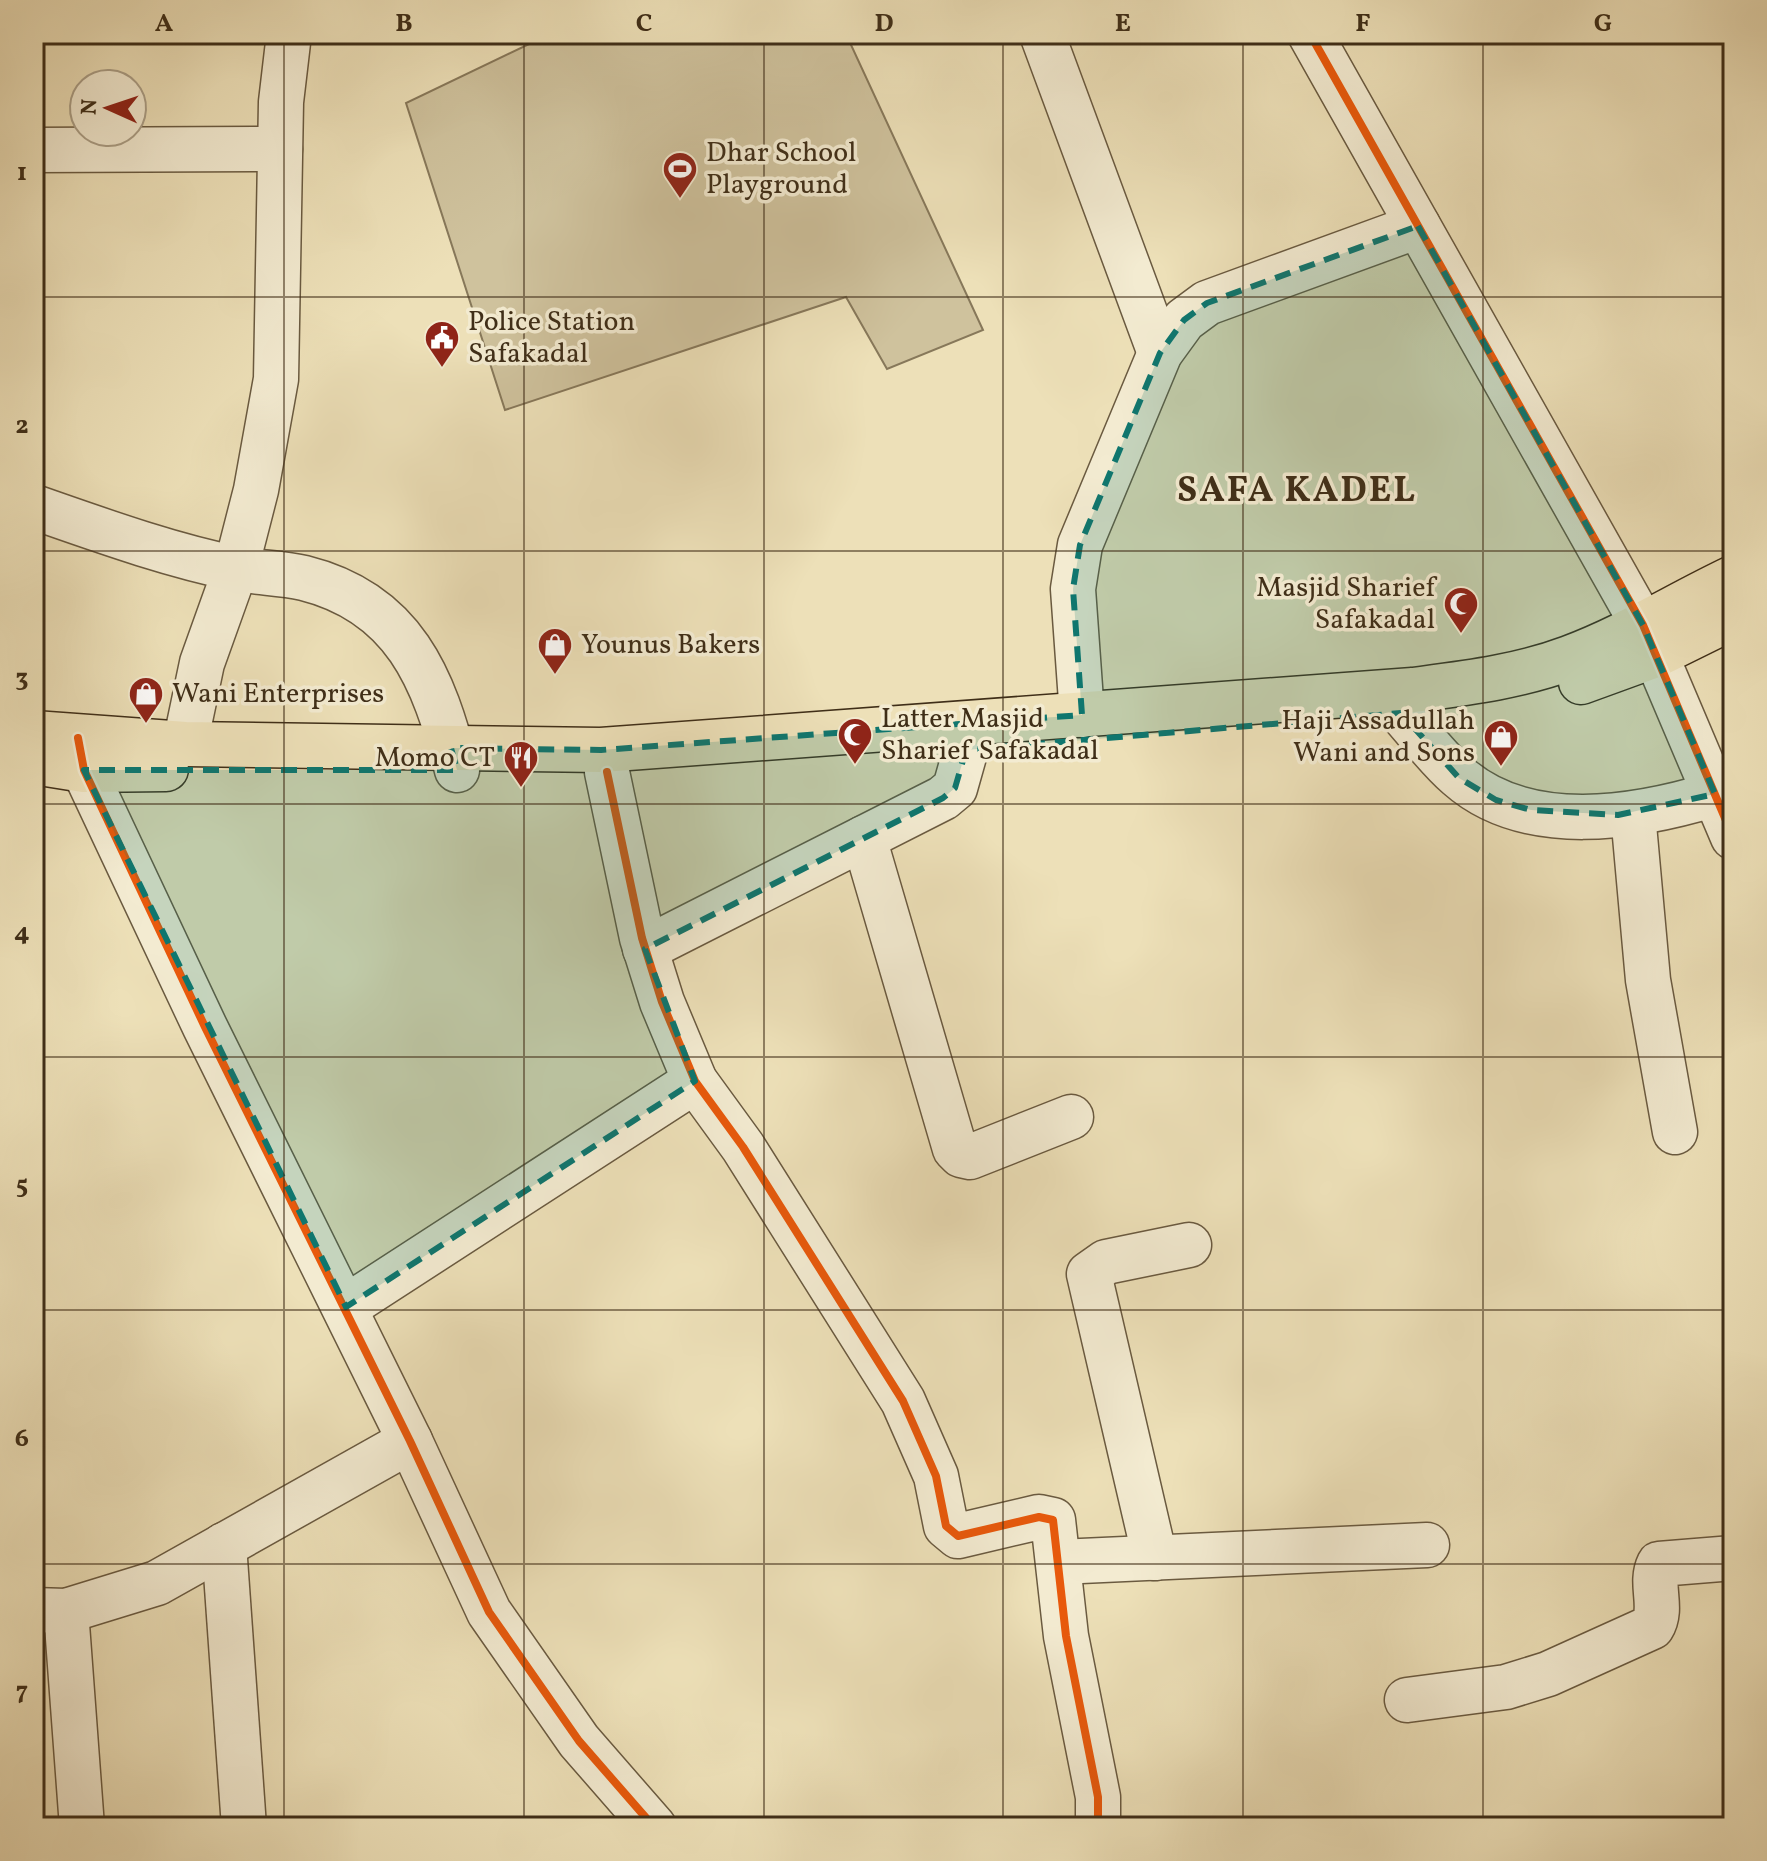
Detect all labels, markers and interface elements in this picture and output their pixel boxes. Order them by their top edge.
text: A [155,6,174,42]
text: B [395,6,413,42]
text: C [636,6,652,42]
text: D [874,6,894,42]
text: E [1115,6,1131,42]
text: F [1355,6,1371,42]
text: G [1594,6,1612,42]
north arrow [68,68,148,148]
text: N [75,98,106,116]
place label: Dhar School Playground [706,134,856,205]
sports icon: Dhar School Playground [661,150,699,200]
text: 1 [17,155,27,191]
place label: Police Station Safakadal [468,303,635,374]
public building icon: Police Station Safakadal [423,319,461,369]
text: 2 [15,408,29,444]
district label: SAFA KADEL [1177,467,1417,517]
place label: Masjid Sharief Safakadal [1256,569,1437,640]
mosque icon: Masjid Sharief Safakadal [1442,585,1480,635]
shop icon: Younus Bakers [536,626,574,676]
place label: Younus Bakers [581,626,760,665]
text: 3 [15,661,29,697]
shop icon: Wani Enterprises [127,675,165,725]
place label: Wani Enterprises [172,675,384,714]
place label: Latter Masjid Sharief Safakadal [881,700,1099,771]
place label: Haji Assadullah Wani and Sons [1281,702,1475,773]
mosque icon: Latter Masjid Sharief Safakadal [836,716,874,766]
shop icon: Haji Assadullah Wani and Sons [1482,718,1520,768]
place label: Momo CT [375,739,495,778]
restaurant icon: Momo CT [502,739,540,789]
text: 4 [14,915,30,951]
text: 5 [16,1168,28,1204]
text: 6 [15,1421,29,1457]
text: 7 [16,1674,28,1710]

